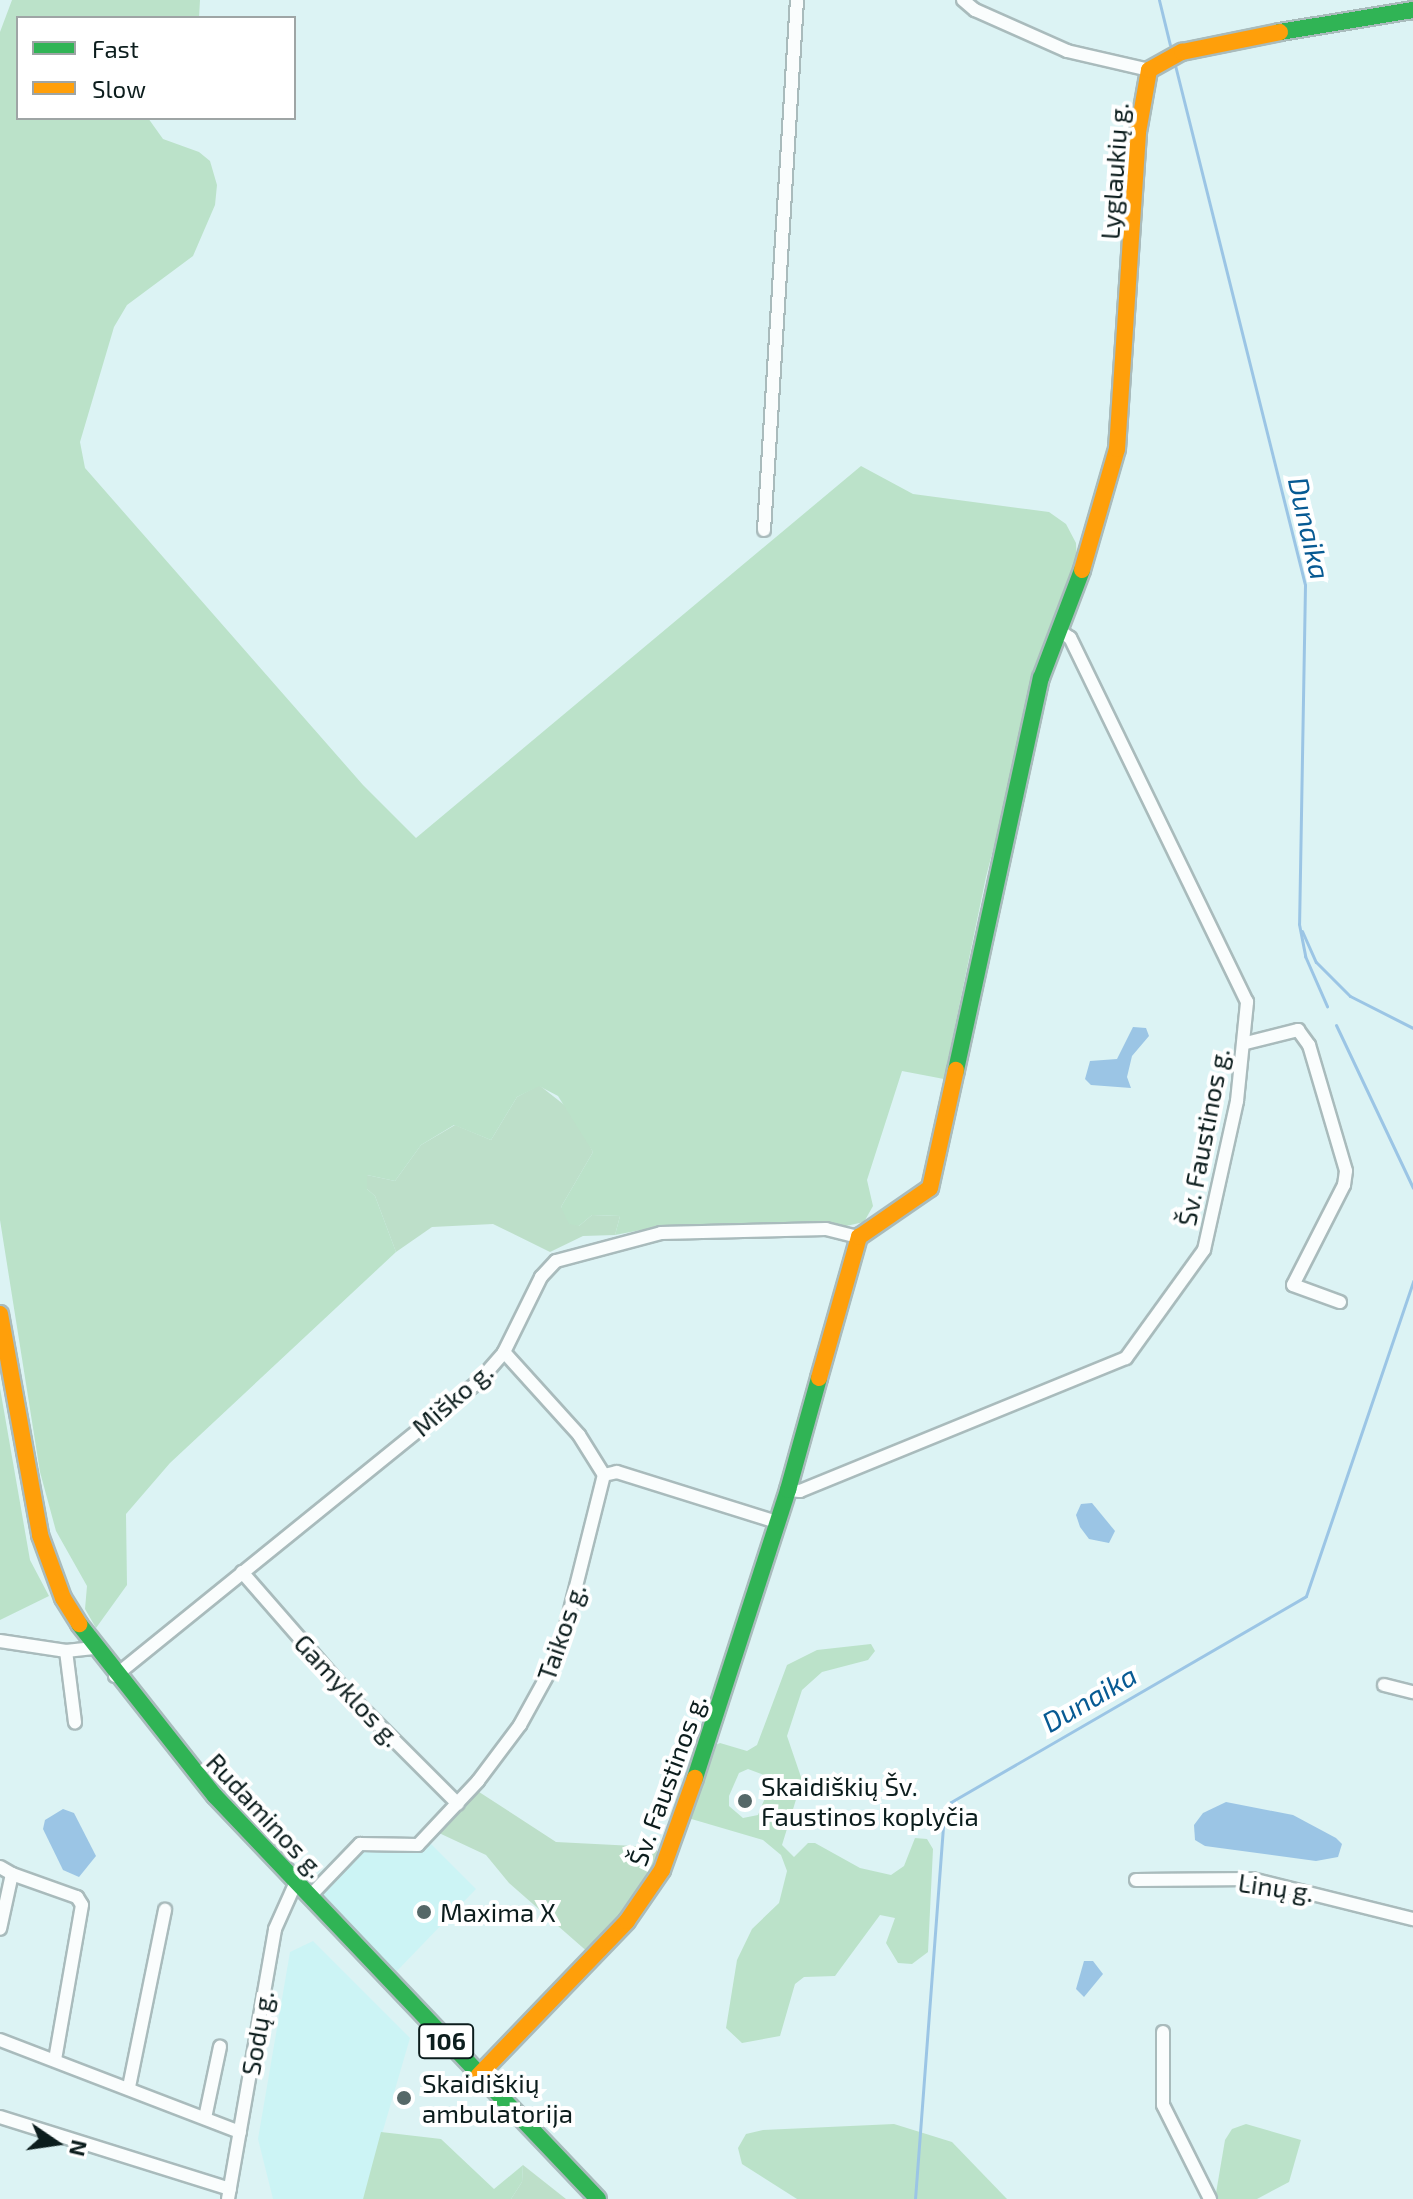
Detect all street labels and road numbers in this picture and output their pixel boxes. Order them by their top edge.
street label: Lyglaukių g. [1094,101,1134,241]
street label: Šv. Faustinos g. [1170,1045,1236,1229]
street label: Miško g. [405,1356,499,1442]
street label: Taikos g. [530,1579,592,1685]
street label: Gamyklos g. [288,1627,408,1753]
street label: Šv. Faustinos g. [621,1690,713,1870]
street label: Rudaminos g. [200,1746,332,1884]
street label: Linų g. [1236,1866,1316,1908]
street label: Sodų g. [234,1988,280,2078]
road number: 106 [418,2021,474,2061]

